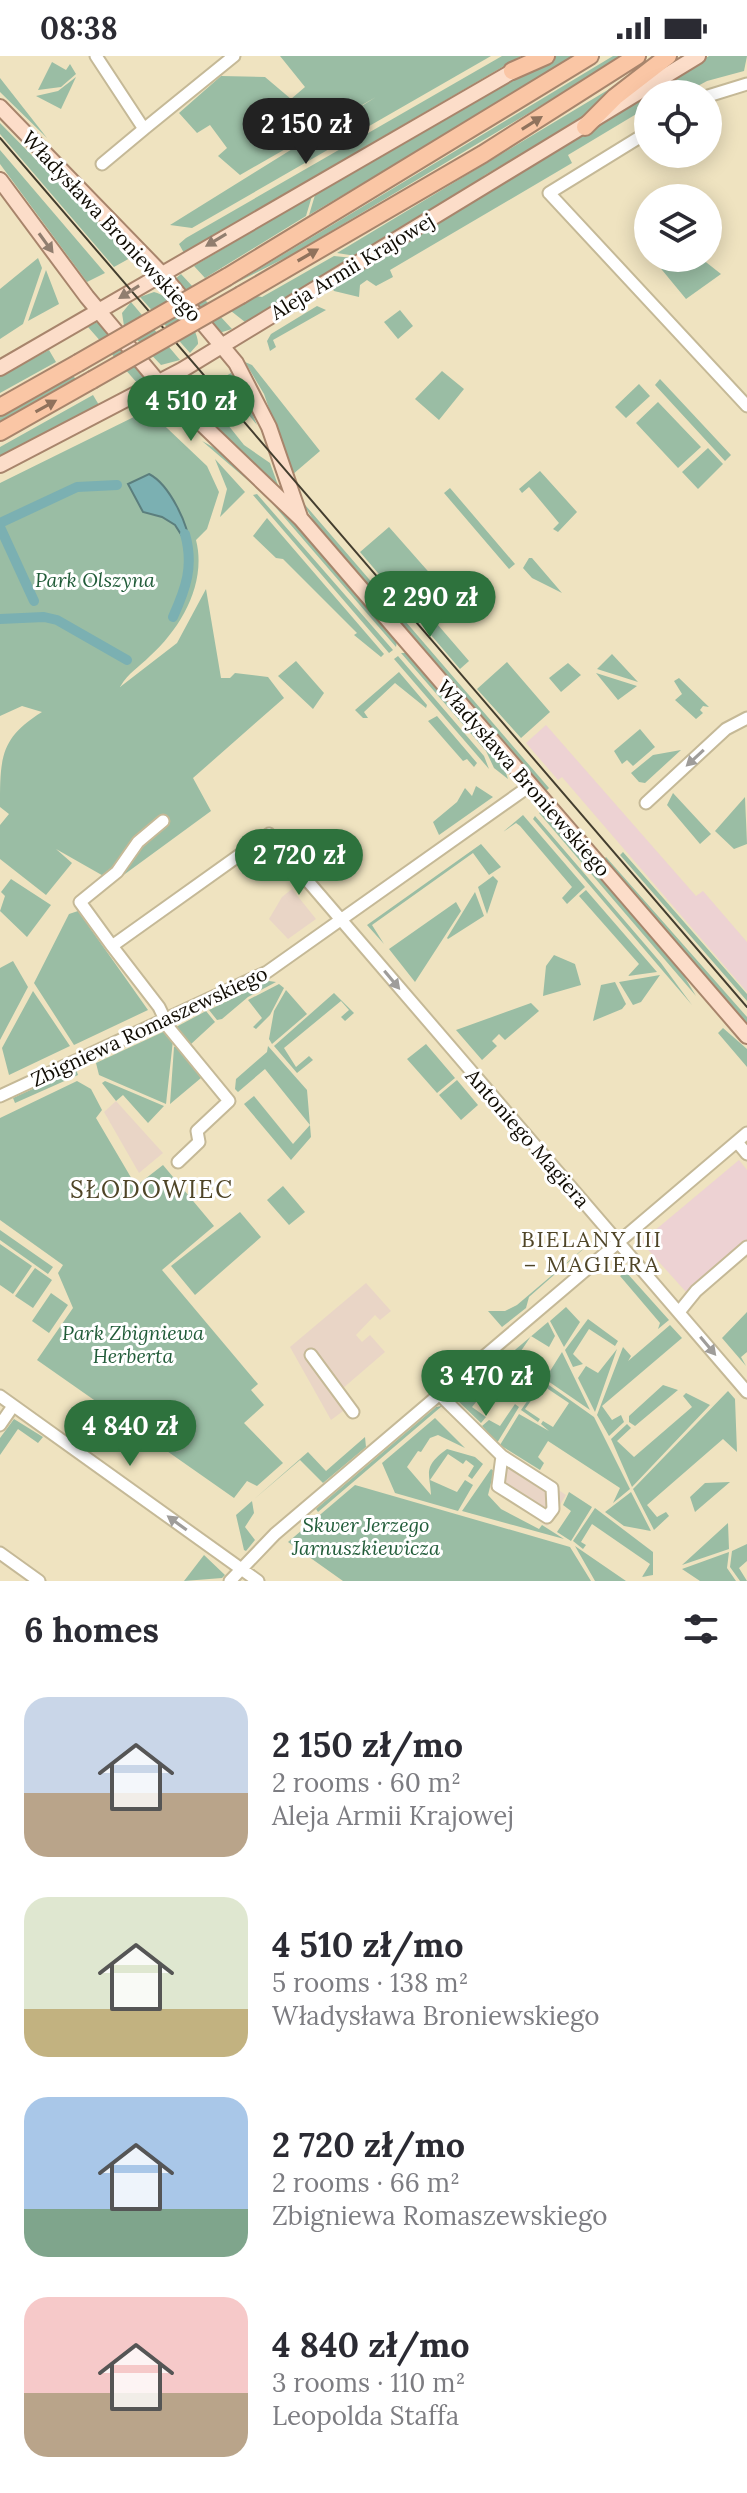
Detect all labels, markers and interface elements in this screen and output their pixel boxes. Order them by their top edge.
text: 08:38 [40,9,118,47]
map controls [634,80,722,272]
button: locate [634,80,722,168]
pin: 2 150 zł [223,98,389,166]
text: 2 150 zł [261,107,351,140]
one-way arrow [521,116,543,130]
street label: Władysława Broniewskiego [17,125,207,327]
button: layers [634,184,722,272]
street label: Aleja Armii Krajowej [265,207,438,325]
one-way arrow [38,232,54,253]
one-way arrow [205,233,227,247]
one-way arrow [297,249,319,263]
one-way arrow [118,284,140,298]
pin: 4 510 zł [108,375,274,443]
text: 4 510 zł [145,384,237,417]
one-way arrow [35,399,57,413]
park label: Park Olszyna [35,567,155,592]
pin: 2 290 zł [347,571,513,639]
text: 2 290 zł [383,580,477,613]
street label: Władysława Broniewskiego [432,675,616,881]
one-way arrow [685,748,704,766]
pin: 2 720 zł [216,829,382,897]
text: 2 720 zł [253,838,345,871]
street label: Zbigniewa Romaszewskiego [27,960,271,1092]
one-way arrow [383,969,400,989]
street label: Antoniego Magiera [460,1063,595,1213]
district label: SŁODOWIEC [70,1174,234,1205]
district label: BIELANY III – MAGIERA [521,1225,663,1278]
park label: Park Zbigniewa Herberta [62,1320,204,1368]
one-way arrow [699,1336,716,1356]
pin: 3 470 zł [403,1350,569,1418]
text: 3 470 zł [439,1359,533,1392]
pin: 4 840 zł [47,1400,213,1468]
text: 4 840 zł [82,1409,178,1442]
park label: Skwer Jerzego Jarnuszkiewicza [291,1512,440,1560]
one-way arrow [166,1516,187,1531]
icon: filters [679,1607,723,1651]
text: 6 homes [24,1608,159,1651]
text: 2 150 zł/mo [272,1723,463,1766]
icon: home [88,1729,184,1825]
text: 2 rooms · 60 m² [272,1766,461,1799]
text: Aleja Armii Krajowej [272,1799,514,1832]
text: 4 510 zł/mo [272,1923,464,1966]
icon: home [88,1929,184,2025]
text: 5 rooms · 138 m² [272,1966,469,1999]
text: Władysława Broniewskiego [272,1999,600,2032]
text: 2 720 zł/mo [272,2123,465,2166]
icon: home [88,2129,184,2225]
text: 2 rooms · 66 m² [272,2166,460,2199]
text: Zbigniewa Romaszewskiego [272,2199,607,2232]
text: 4 840 zł/mo [272,2323,469,2366]
icon: home [88,2329,184,2425]
text: 3 rooms · 110 m² [272,2366,465,2399]
text: Leopolda Staffa [272,2399,459,2432]

